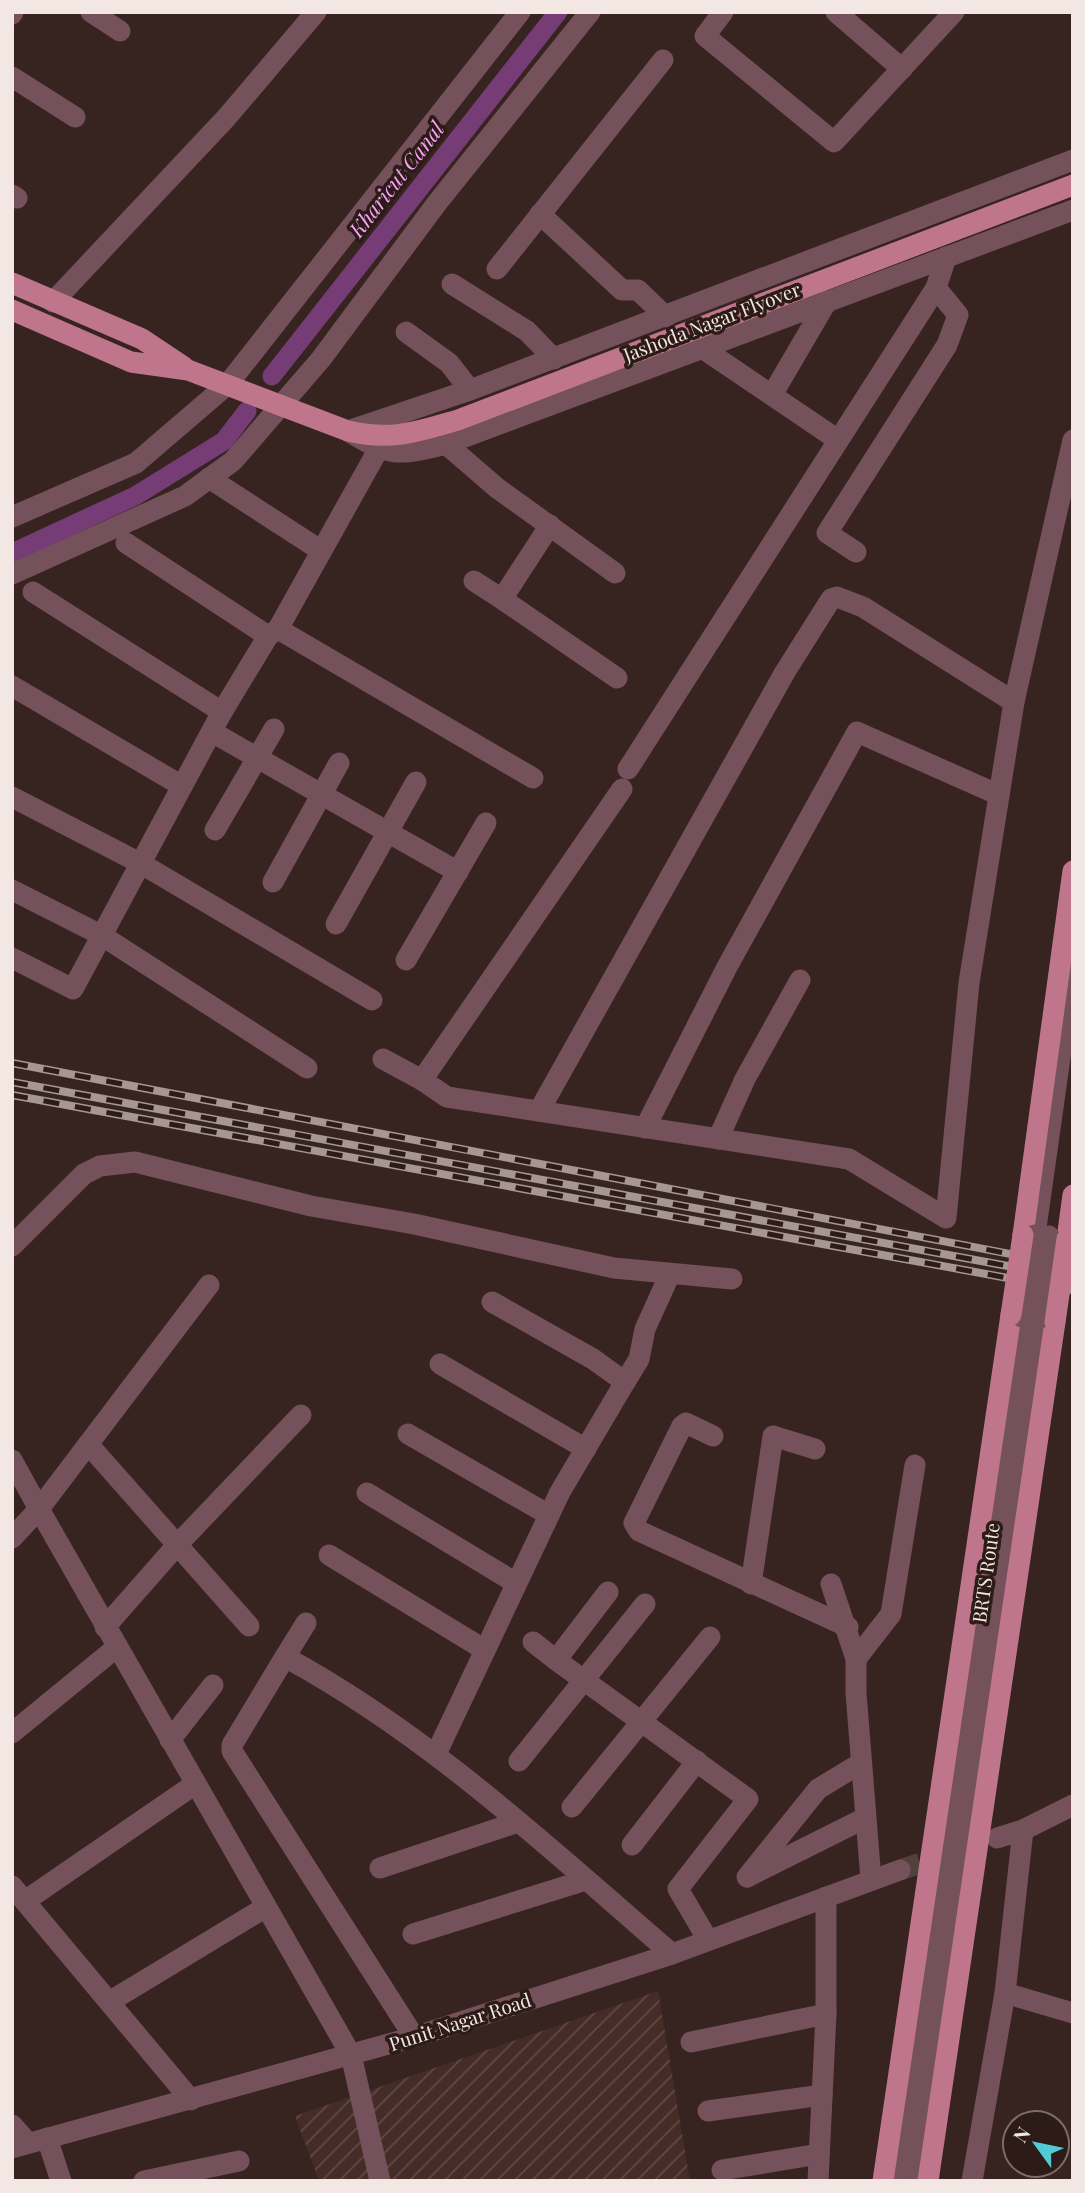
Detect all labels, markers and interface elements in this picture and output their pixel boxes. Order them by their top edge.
water label: Kharicut Canal [341,114,450,243]
street label: Jashoda Nagar Flyover [618,275,805,367]
street label: BRTS Route [965,1521,1005,1625]
street label: Punit Nagar Road [385,1986,534,2056]
north arrow [1001,2109,1071,2179]
text: N [1006,2121,1036,2147]

